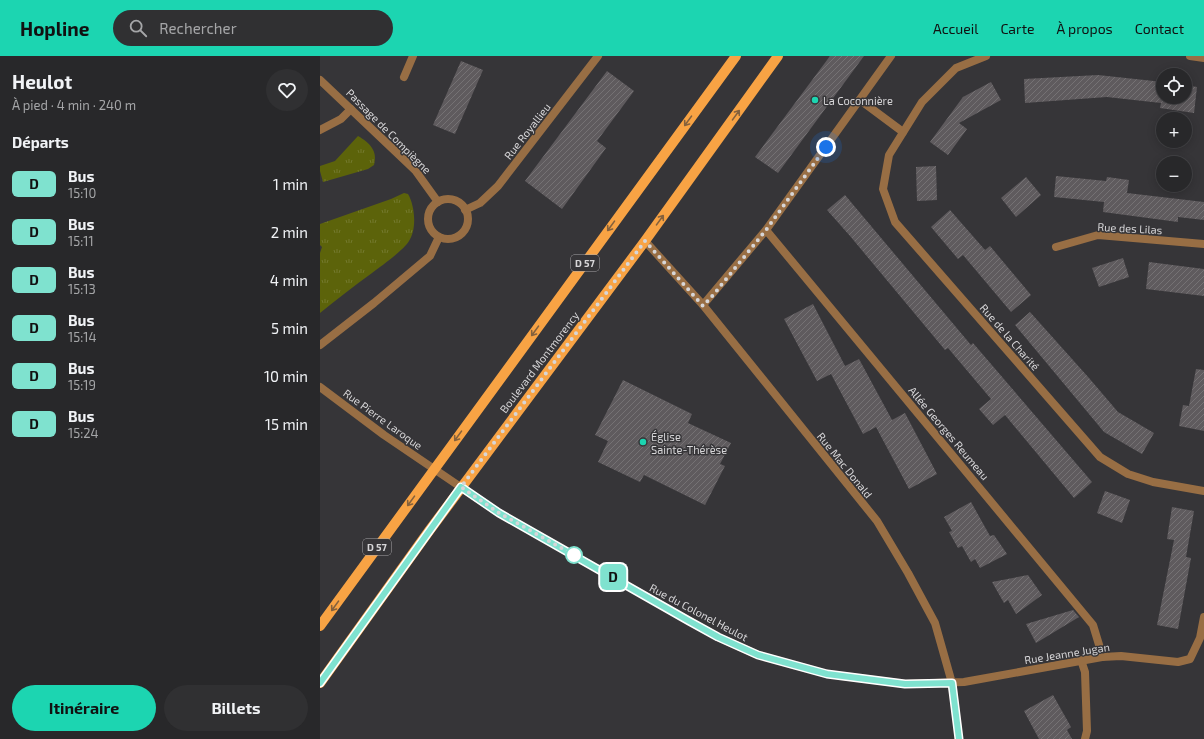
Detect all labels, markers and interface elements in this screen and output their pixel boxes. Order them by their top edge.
search box [113,10,393,46]
text: Hopline [20,17,89,40]
icon: search [127,17,149,39]
text: Rechercher [159,19,237,37]
text: Accueil [933,20,978,37]
text: Carte [1000,20,1035,37]
text: À propos [1057,20,1113,37]
text: Contact [1135,20,1184,37]
map controls [1156,68,1192,192]
button: locate [1156,68,1192,104]
button: heart [266,69,308,111]
text: Heulot [12,70,72,93]
street label: Passage de Compiègne [344,86,434,176]
place label: La Coconnière [823,94,893,107]
marker: La Coconnière [810,95,820,105]
text: À pied · 4 min · 240 m [12,97,136,113]
street label: Rue Royallieu [501,100,553,162]
one-way arrow [732,109,740,120]
button: + [1156,112,1192,148]
one-way arrow [684,116,692,127]
text: Départs [12,133,69,151]
your location [816,137,836,157]
button: − [1156,156,1192,192]
text: Bus [68,167,94,185]
text: D [29,175,39,192]
text: 1 min [273,175,308,193]
text: 15:10 [68,185,96,201]
text: Bus [68,215,94,233]
one-way arrow [656,215,664,226]
street label: Rue des Lilas [1097,220,1163,236]
one-way arrow [607,221,615,232]
text: D [29,223,39,240]
text: 2 min [271,223,308,241]
text: 15:11 [68,233,94,249]
road number: D 57 [571,255,599,271]
text: Bus [68,263,94,281]
text: D [29,271,39,288]
text: 4 min [270,271,308,289]
text: 15:13 [68,281,96,297]
street label: Rue de la Charité [978,301,1042,373]
street label: Boulevard Montmorency [497,309,581,415]
text: Bus [68,311,94,329]
text: D [29,319,39,336]
text: 5 min [271,319,308,337]
one-way arrow [531,326,539,337]
text: 15:14 [68,329,96,345]
text: Bus [68,359,94,377]
text: D [29,367,39,384]
text: 10 min [264,367,308,385]
text: 15:19 [68,377,96,393]
street label: Allée Georges Reumeau [906,384,992,482]
street label: Rue Pierre Laroque [341,386,425,452]
text: Bus [68,407,94,425]
text: D [29,415,39,432]
text: 15 min [265,415,308,433]
text: 15:24 [68,425,99,441]
place label: Église Sainte-Thérèse [651,430,727,456]
street label: Rue Mac Donald [815,430,875,500]
one-way arrow [454,431,462,442]
marker: Église Sainte-Thérèse [638,437,648,447]
one-way arrow [407,495,415,506]
road number: D 57 [363,539,391,555]
unlabelled marker [565,546,583,564]
line badge: D [600,564,626,590]
text: D [608,568,618,585]
street label: Rue du Colonel Heulot [648,581,750,643]
one-way arrow [331,600,339,611]
street label: Rue Jeanne Jugan [1023,640,1111,666]
button: Itinéraire [12,685,156,731]
button: Billets [164,685,308,731]

